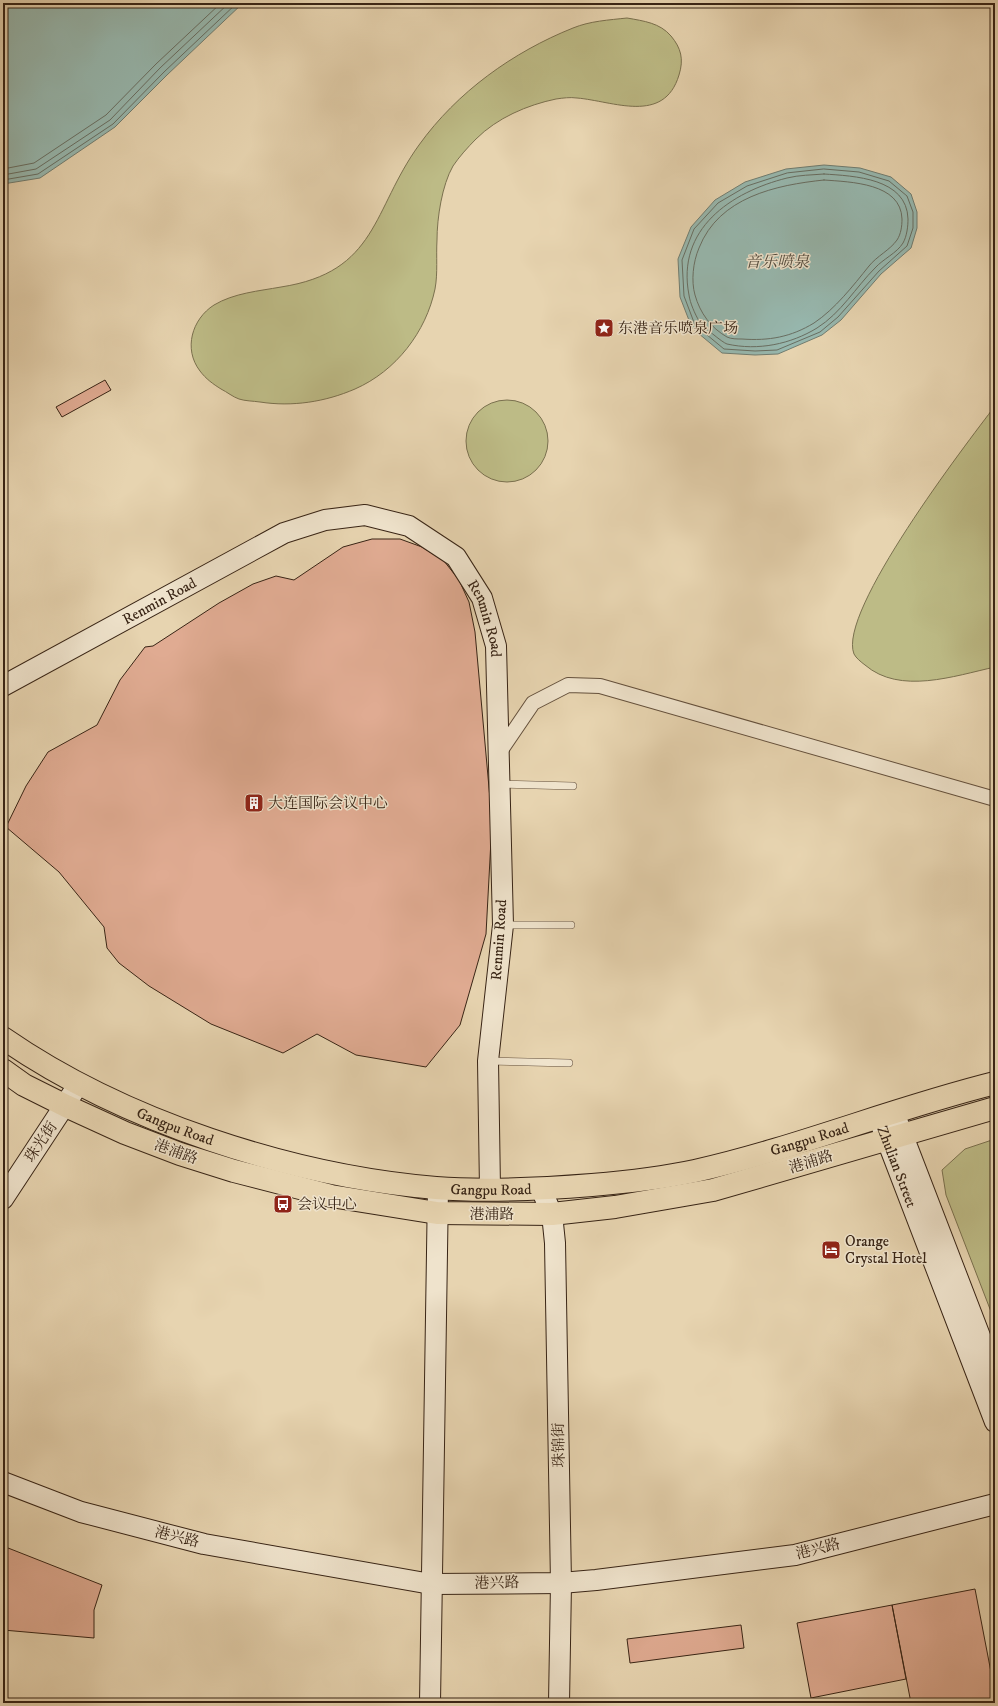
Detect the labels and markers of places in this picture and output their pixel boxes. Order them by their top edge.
place icon: 东港音乐喷泉广场 [593,317,615,339]
place label: 东港音乐喷泉广场 [618,319,738,338]
building icon: 大连国际会议中心 [243,792,265,814]
place label: 大连国际会议中心 [268,794,388,813]
bus stop icon: 会议中心 [272,1193,294,1215]
place label: 会议中心 [297,1195,357,1214]
place label: Orange Crystal Hotel [845,1232,927,1268]
hotel icon: Orange Crystal Hotel [820,1239,842,1261]

